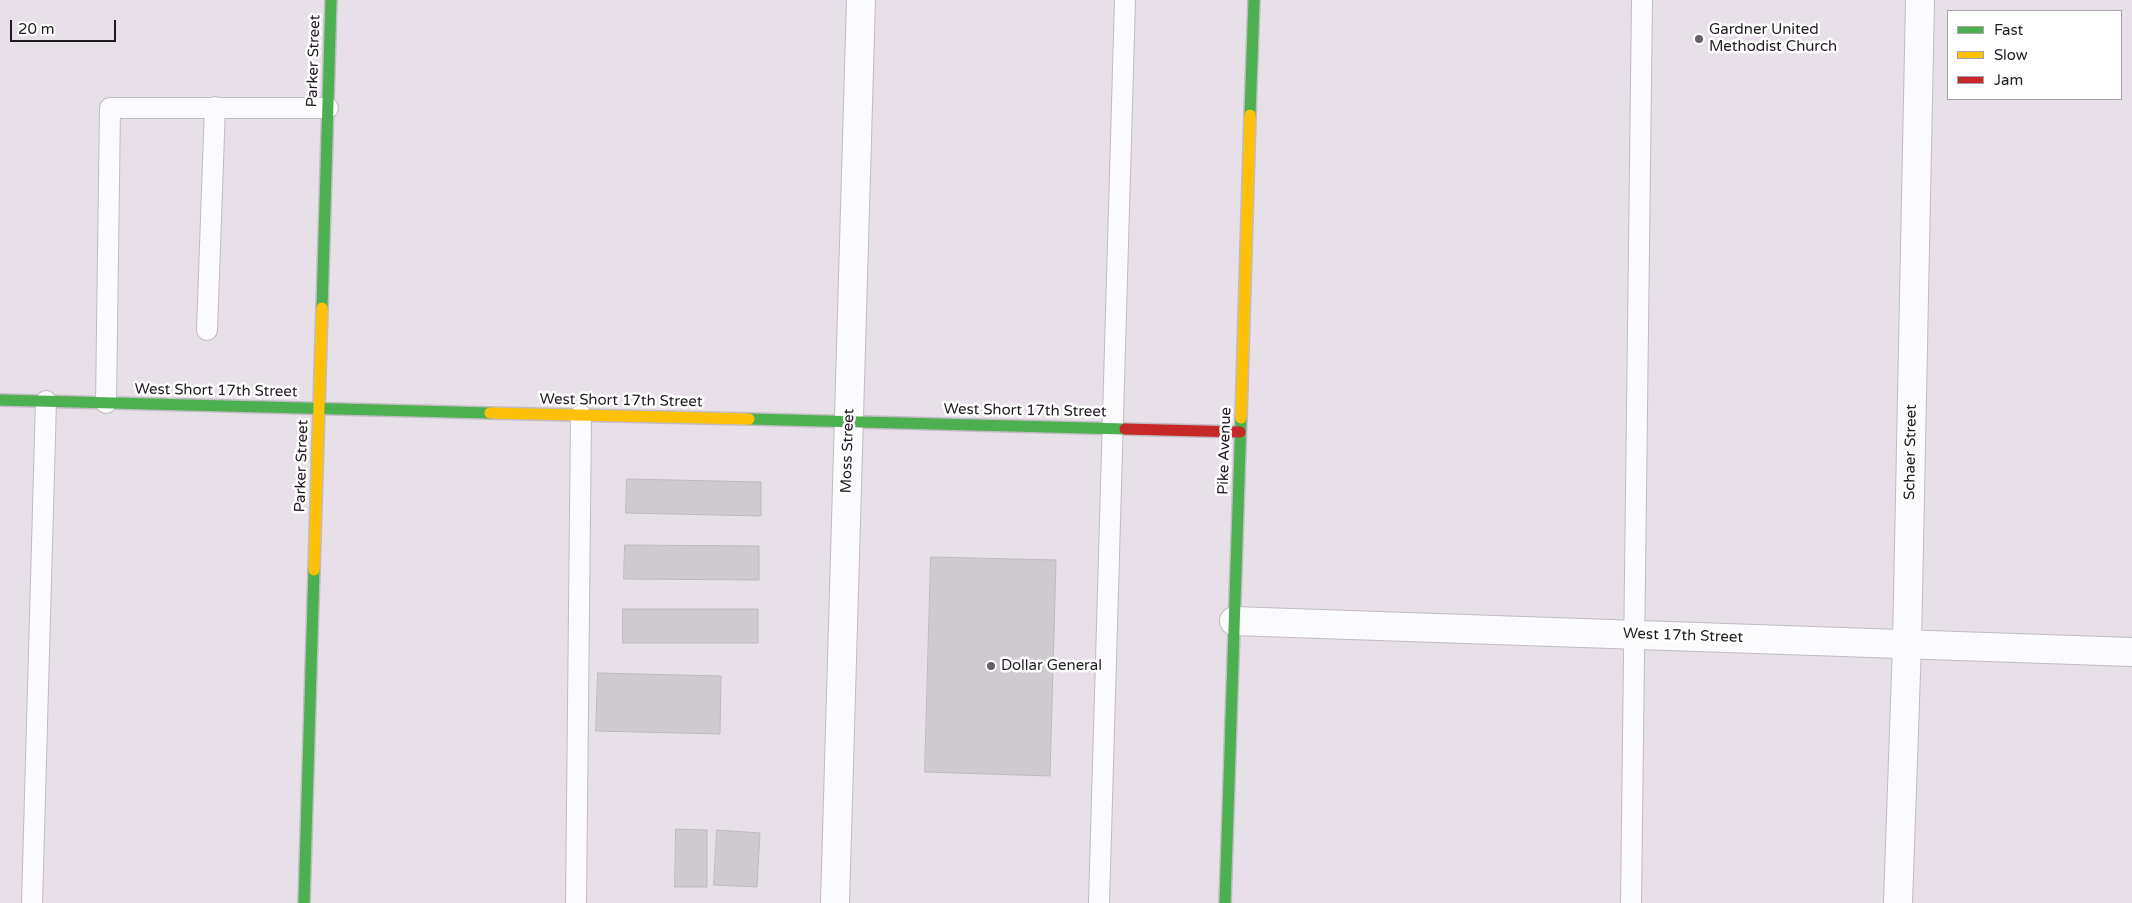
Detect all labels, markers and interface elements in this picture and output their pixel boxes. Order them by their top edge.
scale bar [12,10,119,42]
legend [1947,10,2122,100]
street label: Parker Street [303,14,325,108]
text: 20 m [18,20,55,38]
place label: Gardner United Methodist Church [1709,21,1837,56]
text: Fast [1994,21,2023,39]
marker: Gardner United Methodist Church [1693,33,1705,45]
text: Slow [1994,46,2028,64]
text: Jam [1994,71,2023,89]
street label: West Short 17th Street [134,381,298,401]
street label: West Short 17th Street [539,391,703,411]
street label: West Short 17th Street [943,401,1107,421]
street label: Schaer Street [1901,404,1921,500]
street label: Pike Avenue [1214,407,1236,495]
street label: Moss Street [838,408,858,494]
street label: Parker Street [291,419,313,513]
street label: West 17th Street [1623,625,1743,647]
place label: Dollar General [1001,657,1102,675]
marker: Dollar General [985,660,997,672]

